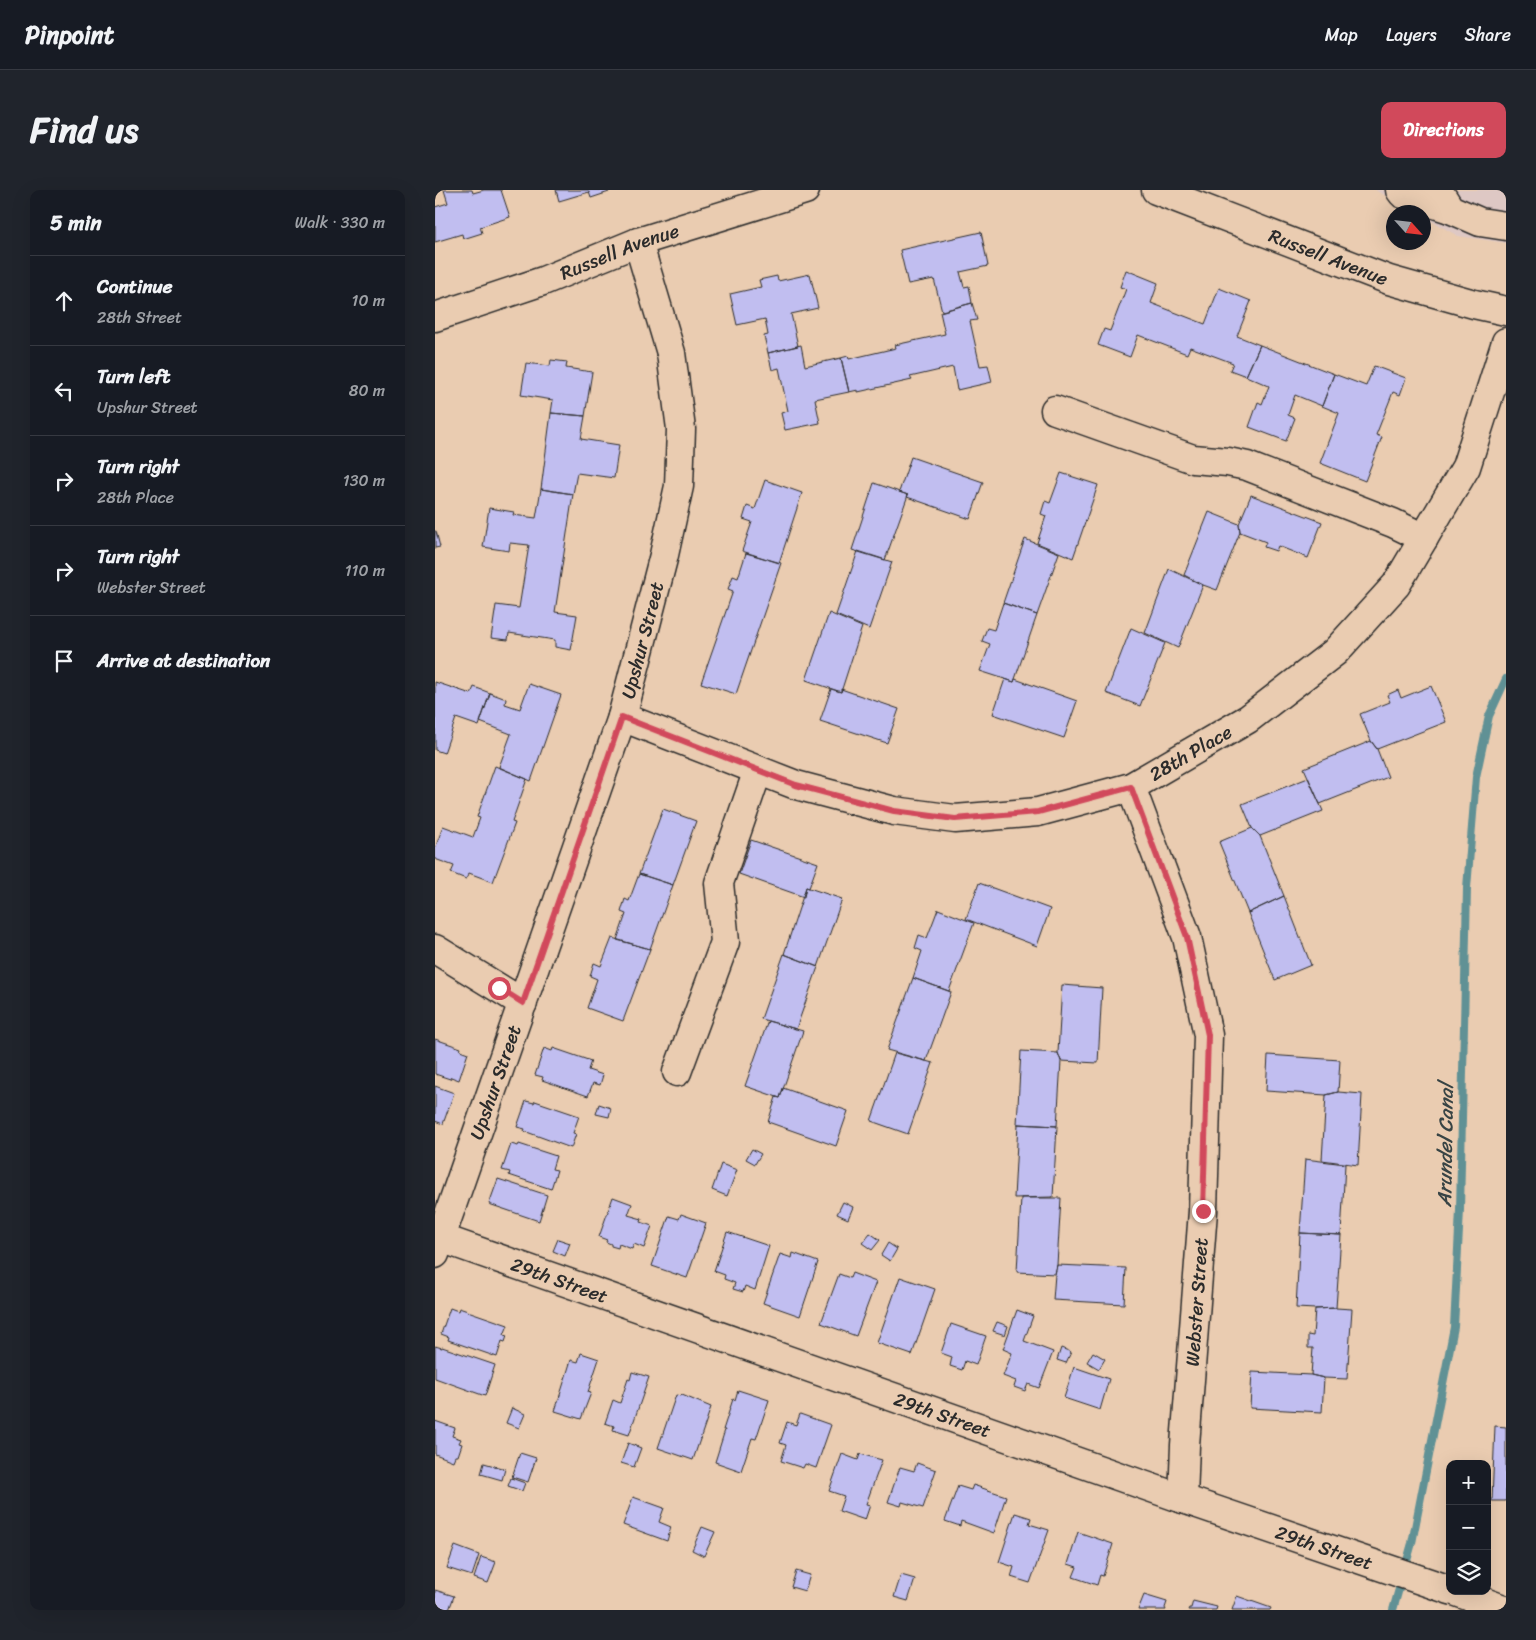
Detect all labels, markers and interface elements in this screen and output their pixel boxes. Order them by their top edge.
text: Pinpoint [25,14,114,56]
text: Map [1325,19,1358,51]
text: Layers [1386,19,1437,51]
text: Share [1465,19,1511,51]
text: Find us [30,99,138,161]
button: Directions [1381,102,1506,158]
text: 5 min [50,204,102,242]
north arrow [1386,205,1431,250]
text: Walk · 330 m [295,208,385,237]
street label: Russell Avenue [555,214,684,289]
street label: Russell Avenue [1264,219,1393,295]
text: Continue [97,270,173,303]
text: 10 m [352,286,385,315]
icon: ahead [50,287,78,315]
text: 28th Street [97,303,182,332]
text: Turn left [97,360,170,393]
text: 80 m [349,376,385,405]
icon: left [50,377,78,405]
text: Upshur Street [97,393,198,422]
text: Turn right [97,450,179,483]
text: 130 m [343,466,385,495]
icon: right [50,467,78,495]
text: 28th Place [97,483,174,512]
text: Turn right [97,540,179,573]
text: 110 m [345,556,385,585]
icon: right [50,557,78,585]
text: Webster Street [97,573,206,602]
street label: Upshur Street [611,578,673,702]
text: Arrive at destination [97,644,270,677]
icon: arrive [50,647,78,675]
street label: 28th Place [1143,716,1239,790]
route start [488,977,511,1000]
street label: Upshur Street [460,1020,531,1144]
water label: Arundel Canal [1427,1079,1464,1208]
route end [1192,1200,1215,1223]
street label: Webster Street [1176,1237,1217,1368]
street label: 29th Street [506,1248,613,1313]
street label: 29th Street [889,1383,996,1447]
map controls [1446,1460,1491,1595]
button: + [1446,1460,1491,1505]
button: − [1446,1505,1491,1550]
street label: 29th Street [1271,1516,1377,1580]
button: layers [1446,1550,1491,1595]

